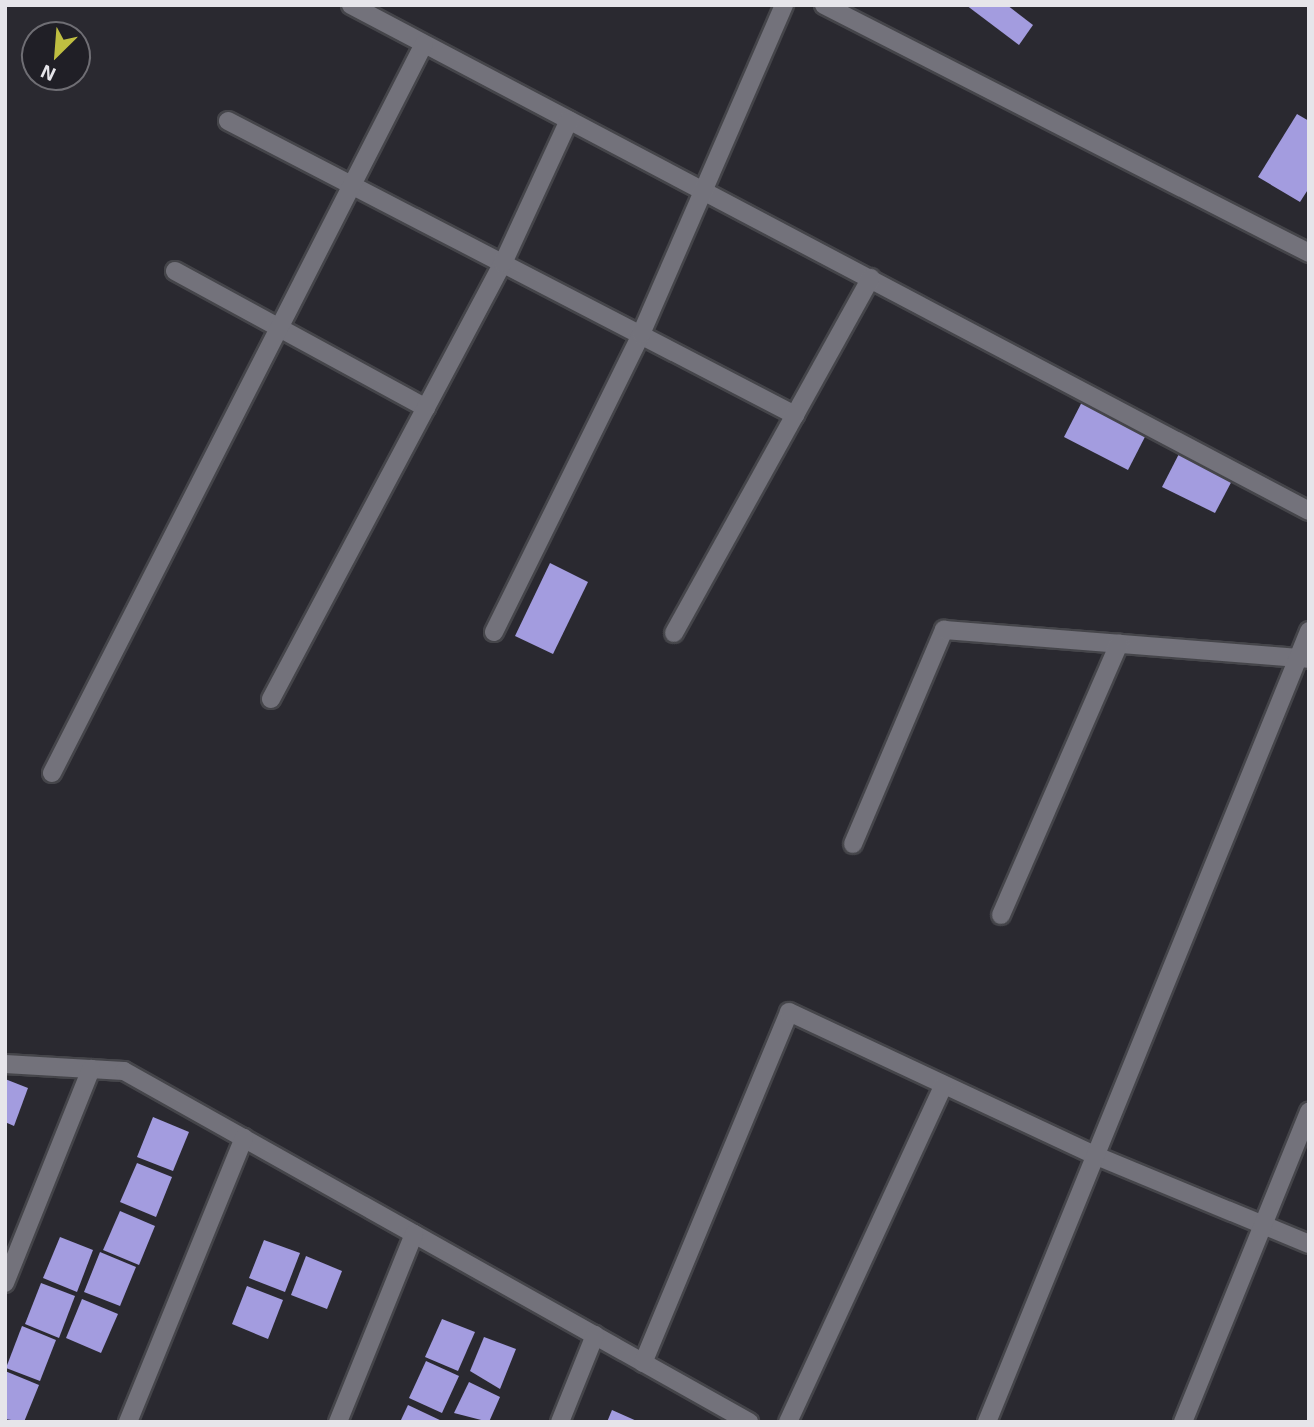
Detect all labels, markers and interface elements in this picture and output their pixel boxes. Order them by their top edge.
north arrow [21,21,91,91]
text: N [37,60,59,87]

